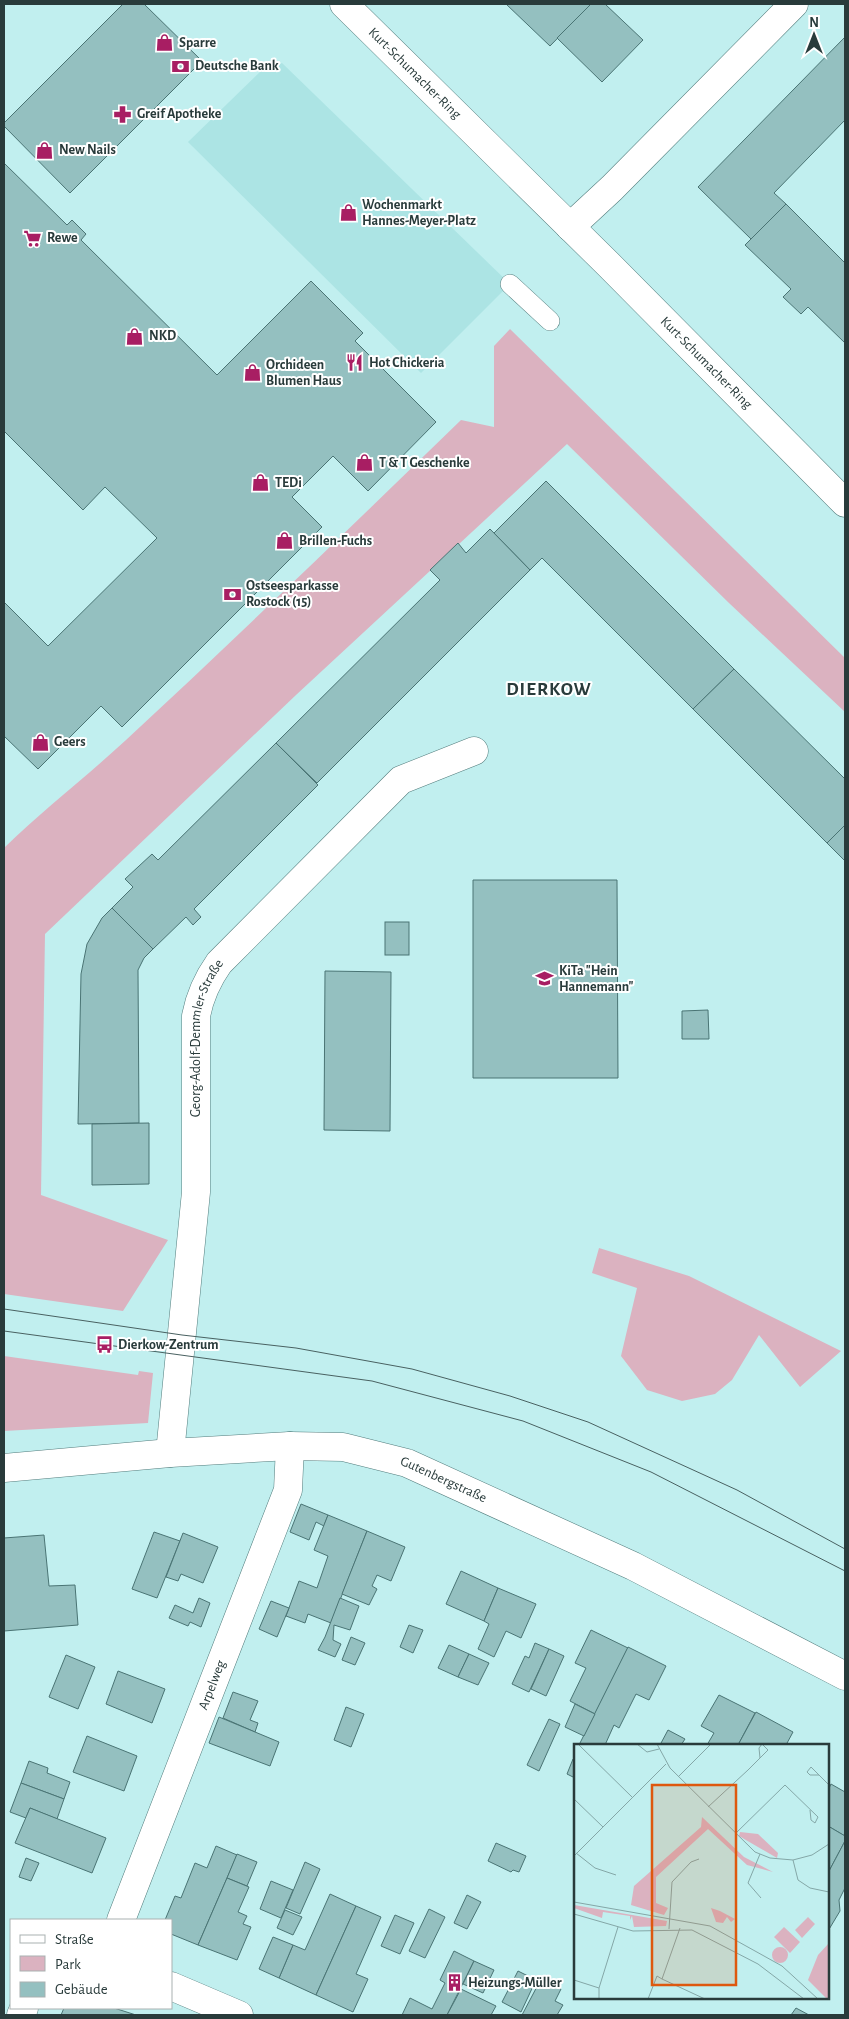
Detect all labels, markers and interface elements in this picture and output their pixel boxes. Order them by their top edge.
north arrow [789,10,839,60]
text: N [809,16,819,30]
street label: Kurt-Schumacher-Ring [366,25,464,122]
shop icon: Sparre [155,33,175,53]
place label: Sparre [179,36,217,50]
bank icon: Deutsche Bank [171,56,191,76]
place label: Deutsche Bank [195,59,279,73]
pharmacy icon: Greif Apotheke [113,104,133,124]
place label: Greif Apotheke [137,107,222,121]
shop icon: New Nails [35,140,55,160]
place label: New Nails [59,143,116,157]
place label: Wochenmarkt Hannes-Meyer-Platz [362,198,476,228]
shop icon: Wochenmarkt Hannes-Meyer-Platz [338,203,358,223]
supermarket icon: Rewe [23,228,43,248]
place label: Rewe [47,231,78,245]
street label: Kurt-Schumacher-Ring [658,314,755,412]
shop icon: NKD [125,326,145,346]
place label: NKD [149,329,176,343]
restaurant icon: Hot Chickeria [345,353,365,373]
place label: Hot Chickeria [369,356,445,370]
place label: Orchideen Blumen Haus [266,358,341,388]
shop icon: Orchideen Blumen Haus [242,363,262,383]
shop icon: T & T Geschenke [355,453,375,473]
place label: T & T Geschenke [379,456,470,470]
shop icon: TEDi [251,473,271,493]
place label: TEDi [275,476,302,490]
shop icon: Brillen-Fuchs [275,531,295,551]
place label: Brillen-Fuchs [299,534,372,548]
place label: Ostseesparkasse Rostock (15) [246,579,339,609]
bank icon: Ostseesparkasse Rostock (15) [222,584,242,604]
district label: DIERKOW [506,680,592,699]
shop icon: Geers [30,732,50,752]
place label: Geers [54,735,86,749]
street label: Georg-Adolf-Demmler-Straße [188,957,226,1117]
place label: KiTa "Hein Hannemann" [559,964,634,994]
school or university icon: KiTa "Hein Hannemann" [535,969,555,989]
bus stop icon: Dierkow-Zentrum [94,1335,114,1355]
place label: Dierkow-Zentrum [118,1338,219,1352]
street label: Gutenbergstraße [399,1455,489,1505]
street label: Arpelweg [196,1658,228,1712]
inset map [574,1744,829,1999]
legend [10,1919,172,2009]
text: Straße [55,1932,94,1947]
text: Park [55,1957,81,1972]
building icon: Heizungs-Müller [444,1973,464,1993]
place label: Heizungs-Müller [468,1976,562,1990]
text: Gebäude [55,1982,108,1997]

